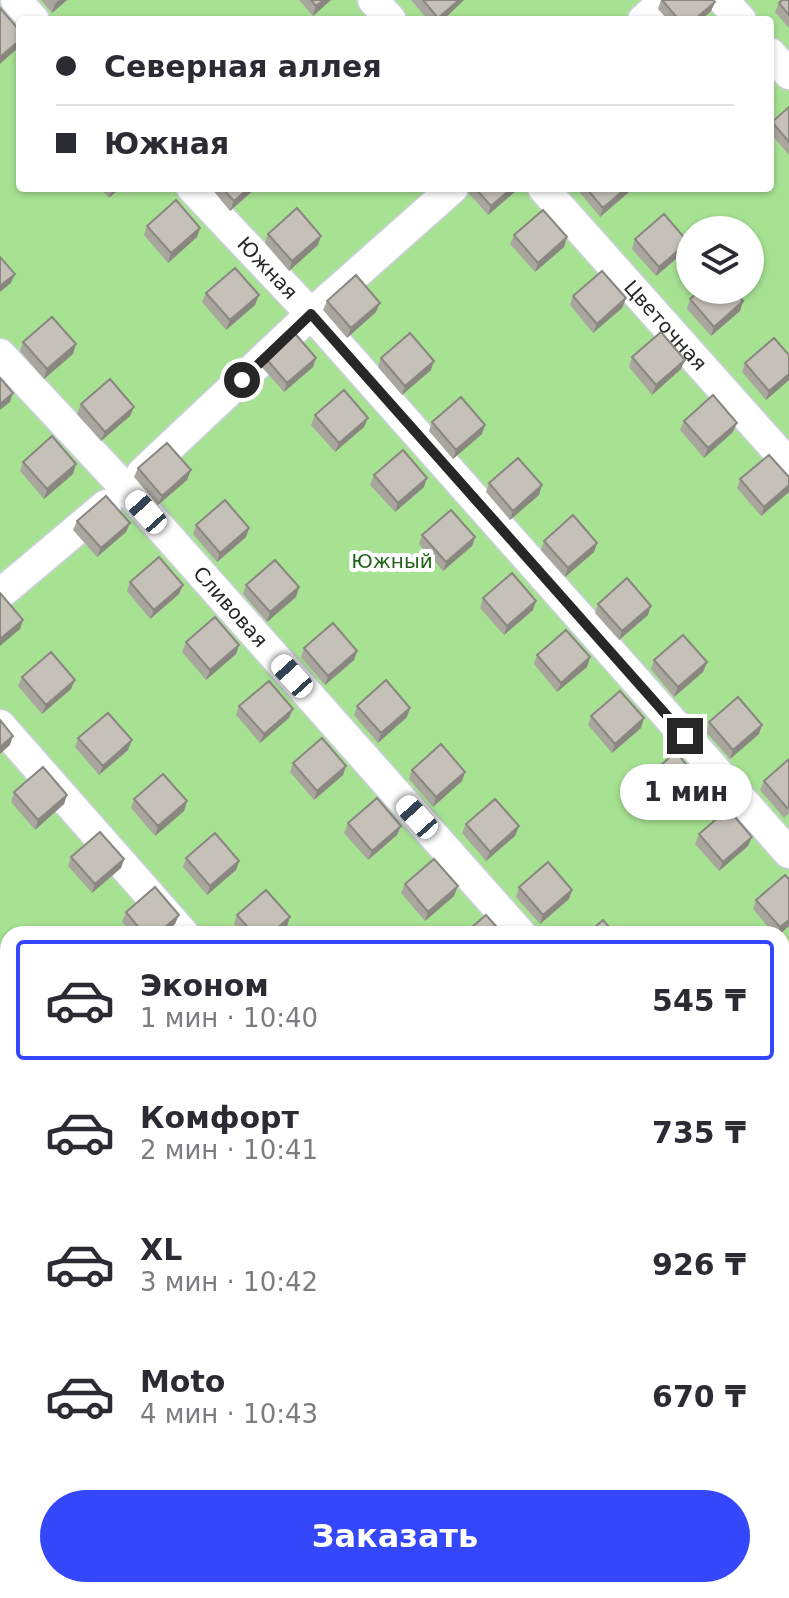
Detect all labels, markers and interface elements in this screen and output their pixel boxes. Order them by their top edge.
text: Северная аллея [104,49,382,84]
text: Южная [104,126,229,161]
map controls [676,216,764,304]
button: layers [676,216,764,304]
street label: Южная [232,232,303,304]
street label: Цветочная [619,275,712,375]
route start [224,362,260,398]
car [121,486,171,538]
park label: Южный [351,549,433,573]
street label: Сливовая [188,561,273,652]
car [267,650,317,702]
route end [667,718,703,754]
callout: 1 мин [619,764,751,820]
text: 1 мин [644,777,728,807]
car [392,791,442,843]
icon: car [44,964,116,1036]
text: Эконом [140,968,269,1003]
text: 545 ₸ [652,983,746,1018]
text: 1 мин · 10:40 [140,1003,318,1033]
icon: car [44,1096,116,1168]
text: Комфорт [140,1100,299,1135]
text: 735 ₸ [652,1115,746,1150]
text: 2 мин · 10:41 [140,1135,318,1165]
icon: car [44,1228,116,1300]
text: XL [140,1232,182,1267]
text: 926 ₸ [652,1247,746,1282]
text: 3 мин · 10:42 [140,1267,318,1297]
icon: car [44,1360,116,1432]
text: Moto [140,1364,225,1399]
text: 670 ₸ [652,1379,746,1414]
text: 4 мин · 10:43 [140,1399,318,1429]
button: Заказать [40,1490,750,1582]

